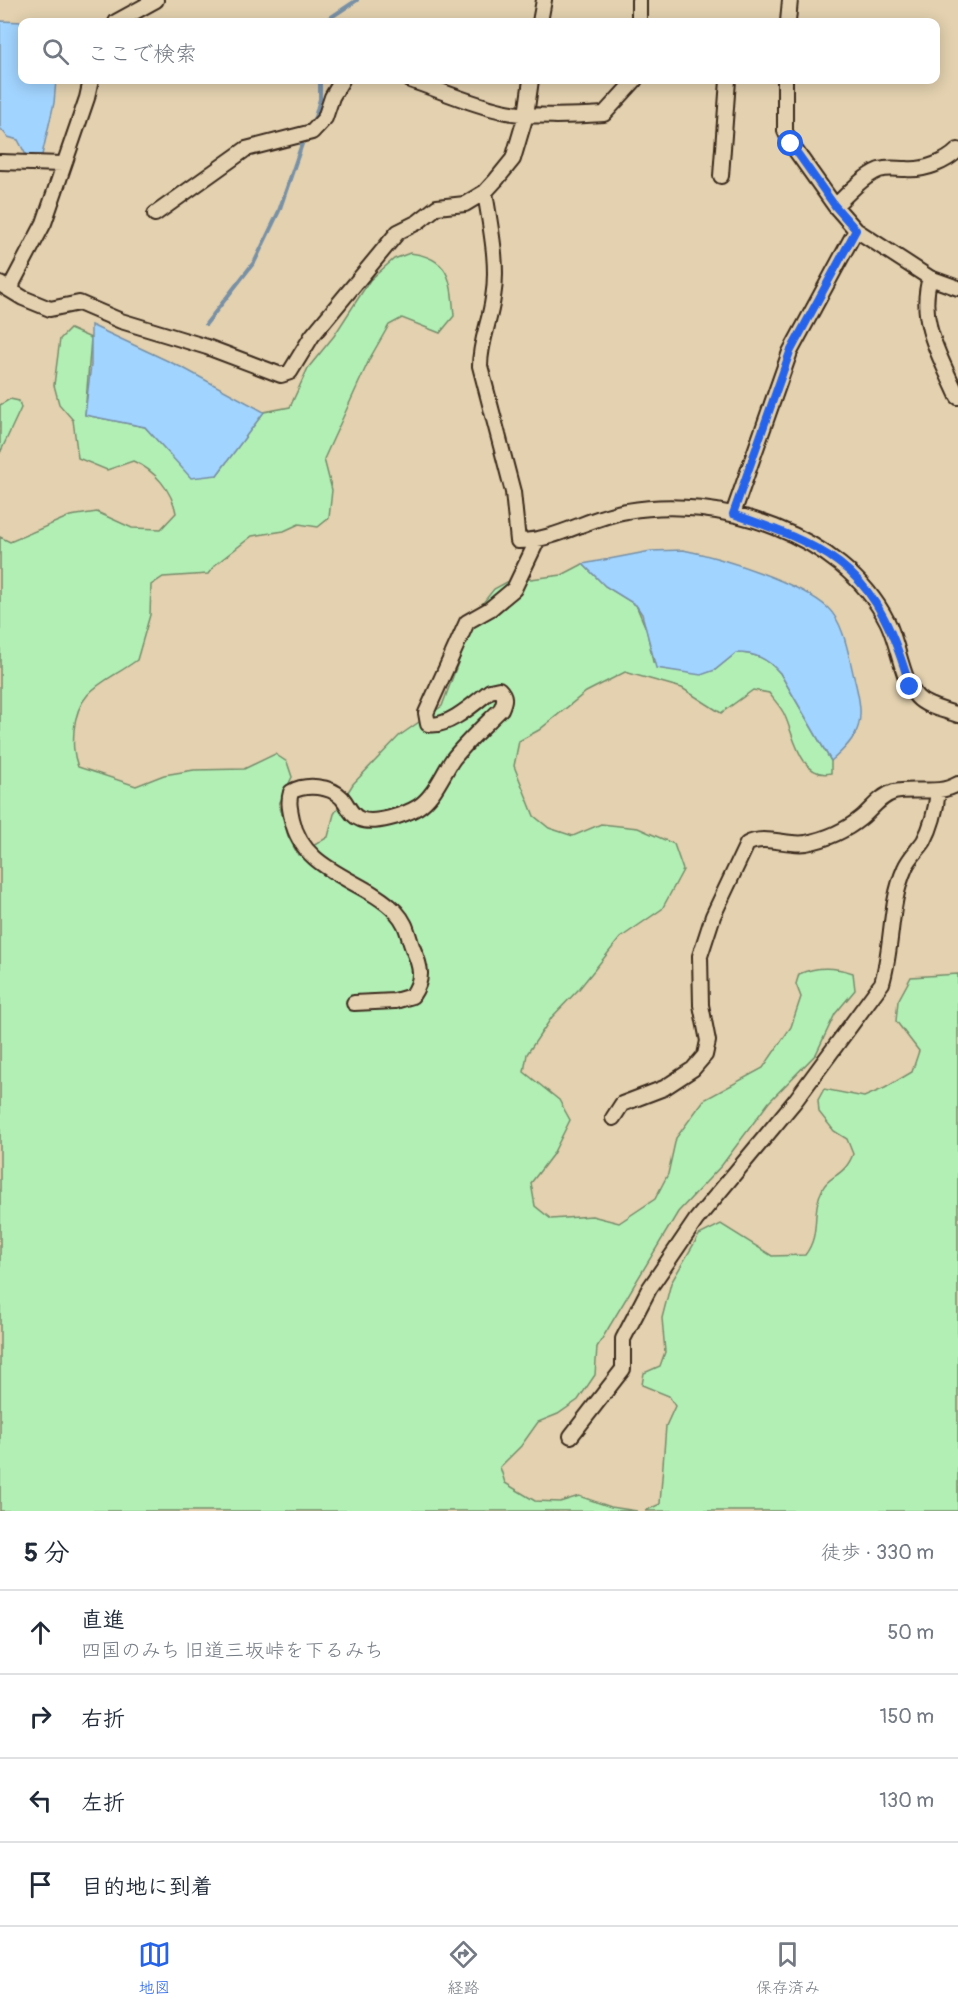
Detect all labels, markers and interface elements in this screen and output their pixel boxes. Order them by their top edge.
search box [18,18,940,84]
icon: search [39,35,72,68]
text: ここで検索 [87,40,197,68]
route start [777,130,803,156]
route end [896,673,922,699]
text: 5 分 [24,1537,70,1569]
text: 徒歩 · 330 m [821,1540,934,1565]
text: 直進 [81,1606,125,1634]
icon: ahead [24,1616,57,1649]
text: 50 m [887,1620,934,1645]
text: 四国のみち 旧道三坂峠を下るみち [81,1638,384,1663]
icon: right [24,1700,57,1733]
text: 150 m [880,1704,934,1729]
text: 右折 [81,1705,125,1733]
icon: left [24,1784,57,1817]
text: 130 m [879,1788,934,1813]
text: 左折 [81,1789,125,1817]
icon: arrive [24,1868,57,1901]
text: 目的地に到着 [81,1873,213,1901]
tab: 地図 [138,1938,171,1998]
tab: 経路 [447,1938,480,1998]
tab: 保存済み [756,1938,820,1998]

